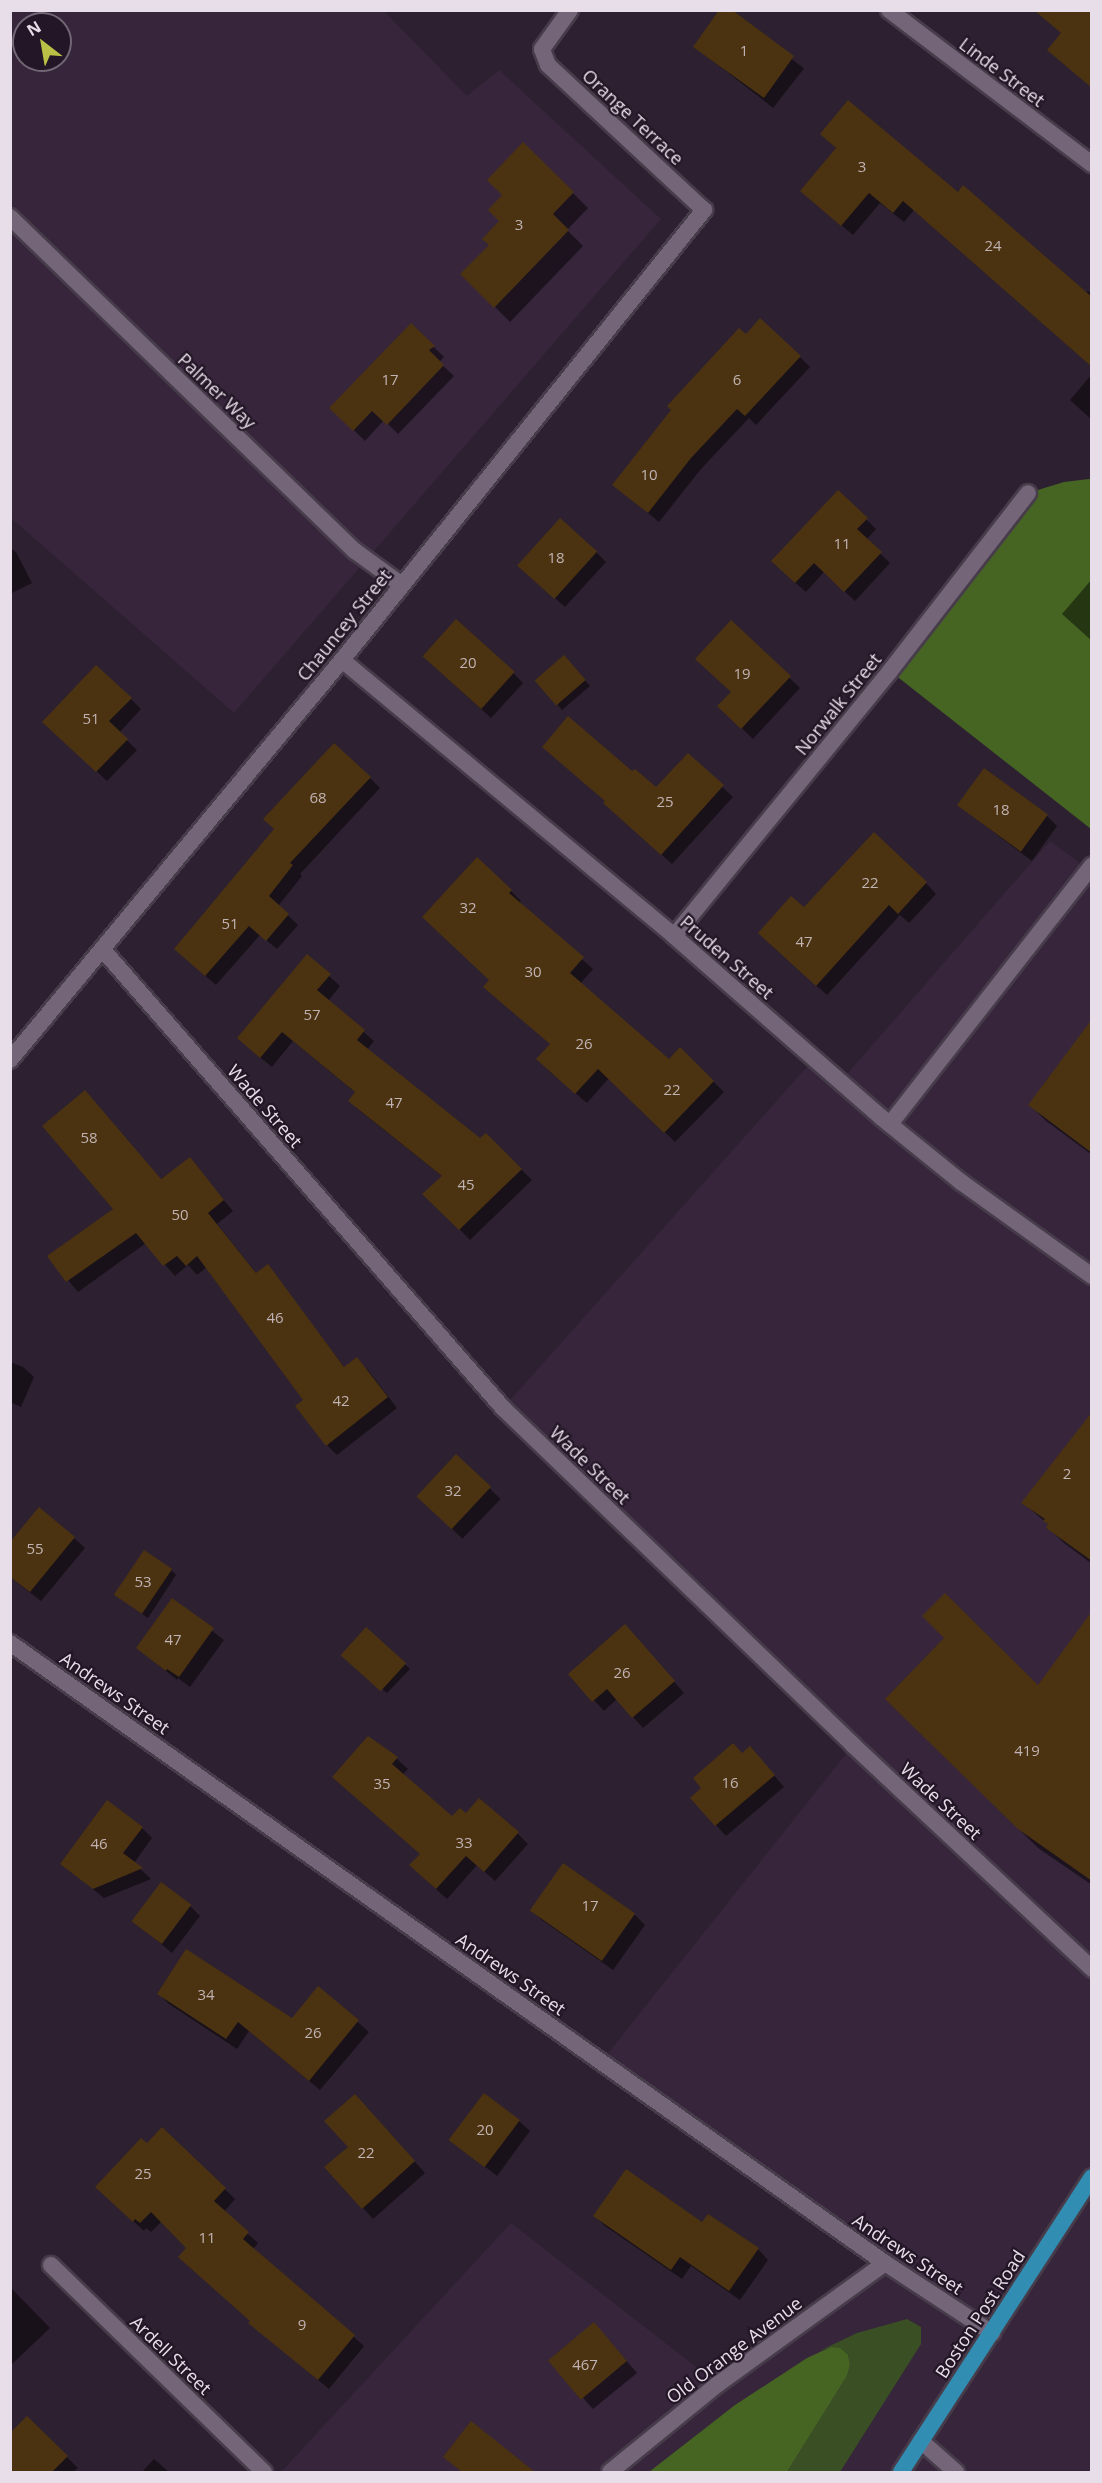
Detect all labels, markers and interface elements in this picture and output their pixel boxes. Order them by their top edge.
north arrow [12,12,72,72]
text: N [23,16,45,41]
street label: Linde Street [955,33,1049,111]
house number: 1 [740,42,748,60]
street label: Orange Terrace [578,65,688,169]
house number: 3 [858,158,866,176]
house number: 3 [515,216,523,234]
house number: 24 [984,237,1002,255]
street label: Palmer Way [174,349,260,433]
house number: 17 [381,371,399,389]
house number: 6 [733,371,741,389]
house number: 10 [640,466,658,484]
house number: 11 [833,535,851,553]
house number: 18 [547,549,565,567]
street label: Chauncey Street [292,565,396,685]
street label: Norwalk Street [790,649,886,759]
house number: 20 [459,654,477,672]
house number: 19 [733,665,751,683]
house number: 51 [82,710,100,728]
house number: 68 [309,789,327,807]
house number: 25 [656,793,674,811]
house number: 18 [992,801,1010,819]
house number: 22 [861,874,879,892]
house number: 32 [459,899,477,917]
street label: Pruden Street [676,911,778,1003]
house number: 51 [221,915,239,933]
house number: 47 [795,933,813,951]
house number: 30 [524,963,542,981]
house number: 57 [303,1006,321,1024]
house number: 26 [575,1035,593,1053]
street label: Wade Street [223,1060,307,1152]
house number: 22 [663,1081,681,1099]
house number: 47 [385,1094,403,1112]
house number: 58 [80,1129,98,1147]
house number: 45 [457,1176,475,1194]
house number: 50 [171,1206,189,1224]
house number: 46 [266,1309,284,1327]
house number: 42 [332,1392,350,1410]
street label: Wade Street [546,1422,634,1508]
house number: 2 [1063,1465,1071,1483]
house number: 32 [444,1482,462,1500]
house number: 55 [26,1540,44,1558]
house number: 53 [134,1573,152,1591]
house number: 47 [164,1631,182,1649]
street label: Andrews Street [56,1647,174,1739]
house number: 26 [613,1664,631,1682]
house number: 419 [1014,1742,1040,1760]
street label: Wade Street [896,1758,986,1844]
house number: 16 [721,1774,739,1792]
house number: 35 [373,1775,391,1793]
house number: 33 [455,1834,473,1852]
house number: 46 [90,1835,108,1853]
house number: 17 [581,1897,599,1915]
street label: Andrews Street [452,1928,570,2020]
house number: 34 [197,1986,215,2004]
house number: 26 [304,2024,322,2042]
house number: 20 [476,2121,494,2139]
house number: 22 [357,2144,375,2162]
house number: 25 [134,2165,152,2183]
street label: Andrews Street [849,2209,967,2299]
house number: 11 [198,2229,216,2247]
street label: Boston Post Road [931,2246,1029,2382]
street label: Old Orange Avenue [662,2292,806,2408]
street label: Ardell Street [126,2311,216,2399]
house number: 9 [298,2316,306,2334]
house number: 467 [572,2356,598,2374]

